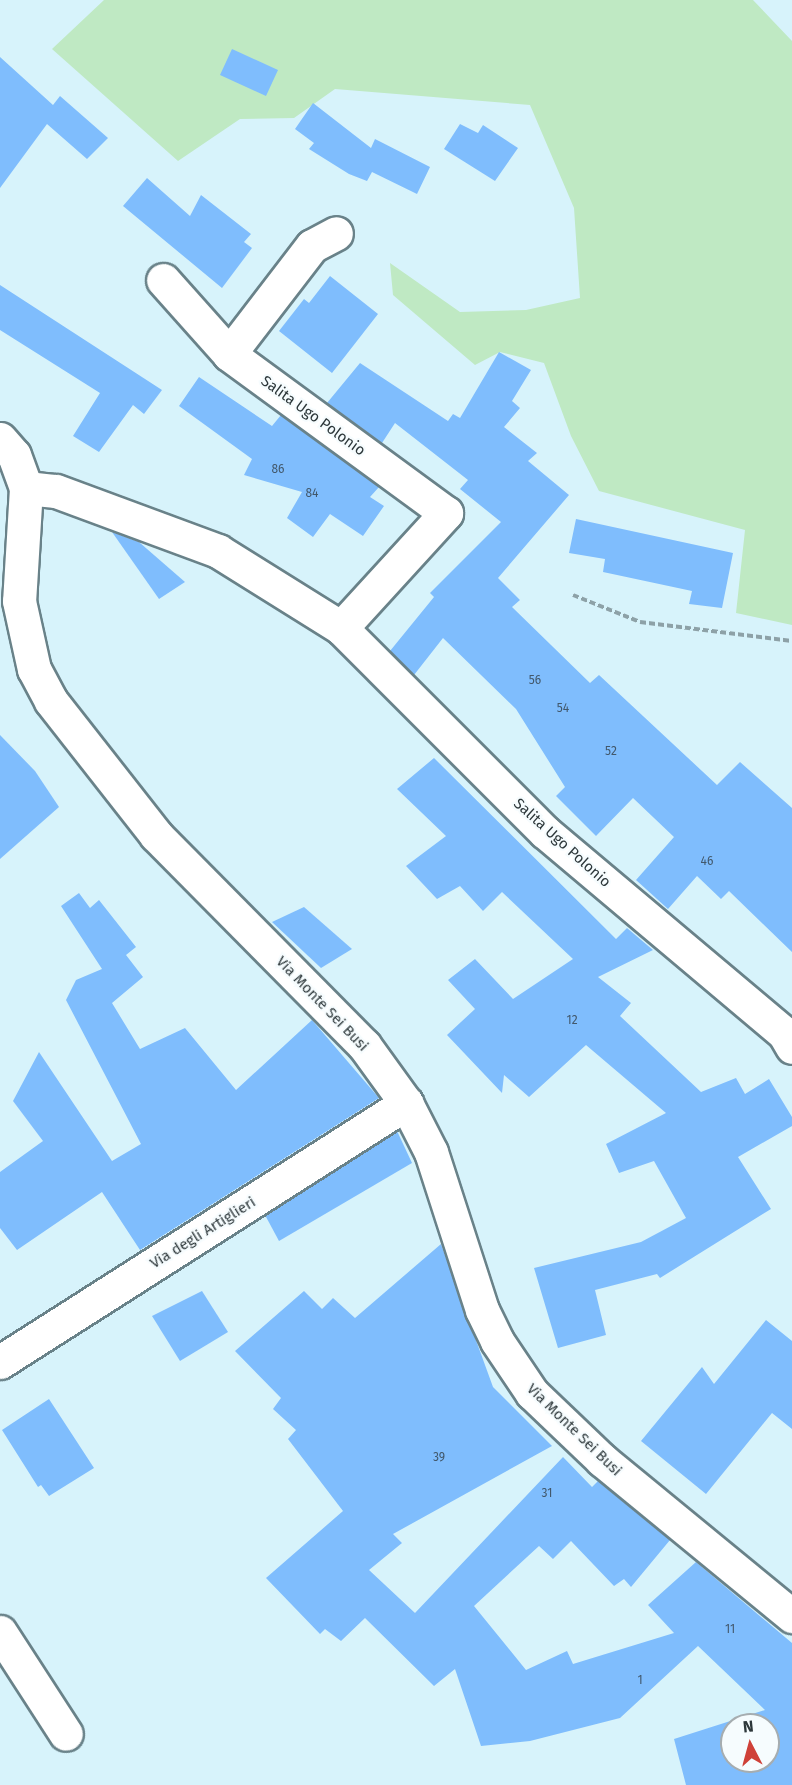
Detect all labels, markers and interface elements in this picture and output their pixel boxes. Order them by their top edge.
street label: Salita Ugo Polonio [257,372,369,460]
house number: 86 [271,463,285,477]
house number: 84 [306,487,318,501]
house number: 56 [529,674,541,688]
house number: 54 [557,702,569,716]
house number: 52 [605,745,617,759]
street label: Salita Ugo Polonio [510,795,614,891]
house number: 46 [701,855,713,869]
street label: Via Monte Sei Busi [272,953,372,1055]
house number: 12 [566,1014,578,1028]
street label: Via degli Artiglieri [147,1193,259,1273]
street label: Via Monte Sei Busi [523,1380,625,1480]
house number: 39 [433,1451,445,1465]
house number: 31 [542,1487,552,1501]
house number: 11 [725,1623,735,1637]
house number: 1 [637,1674,643,1688]
north arrow [720,1713,780,1773]
text: N [742,1717,755,1737]

